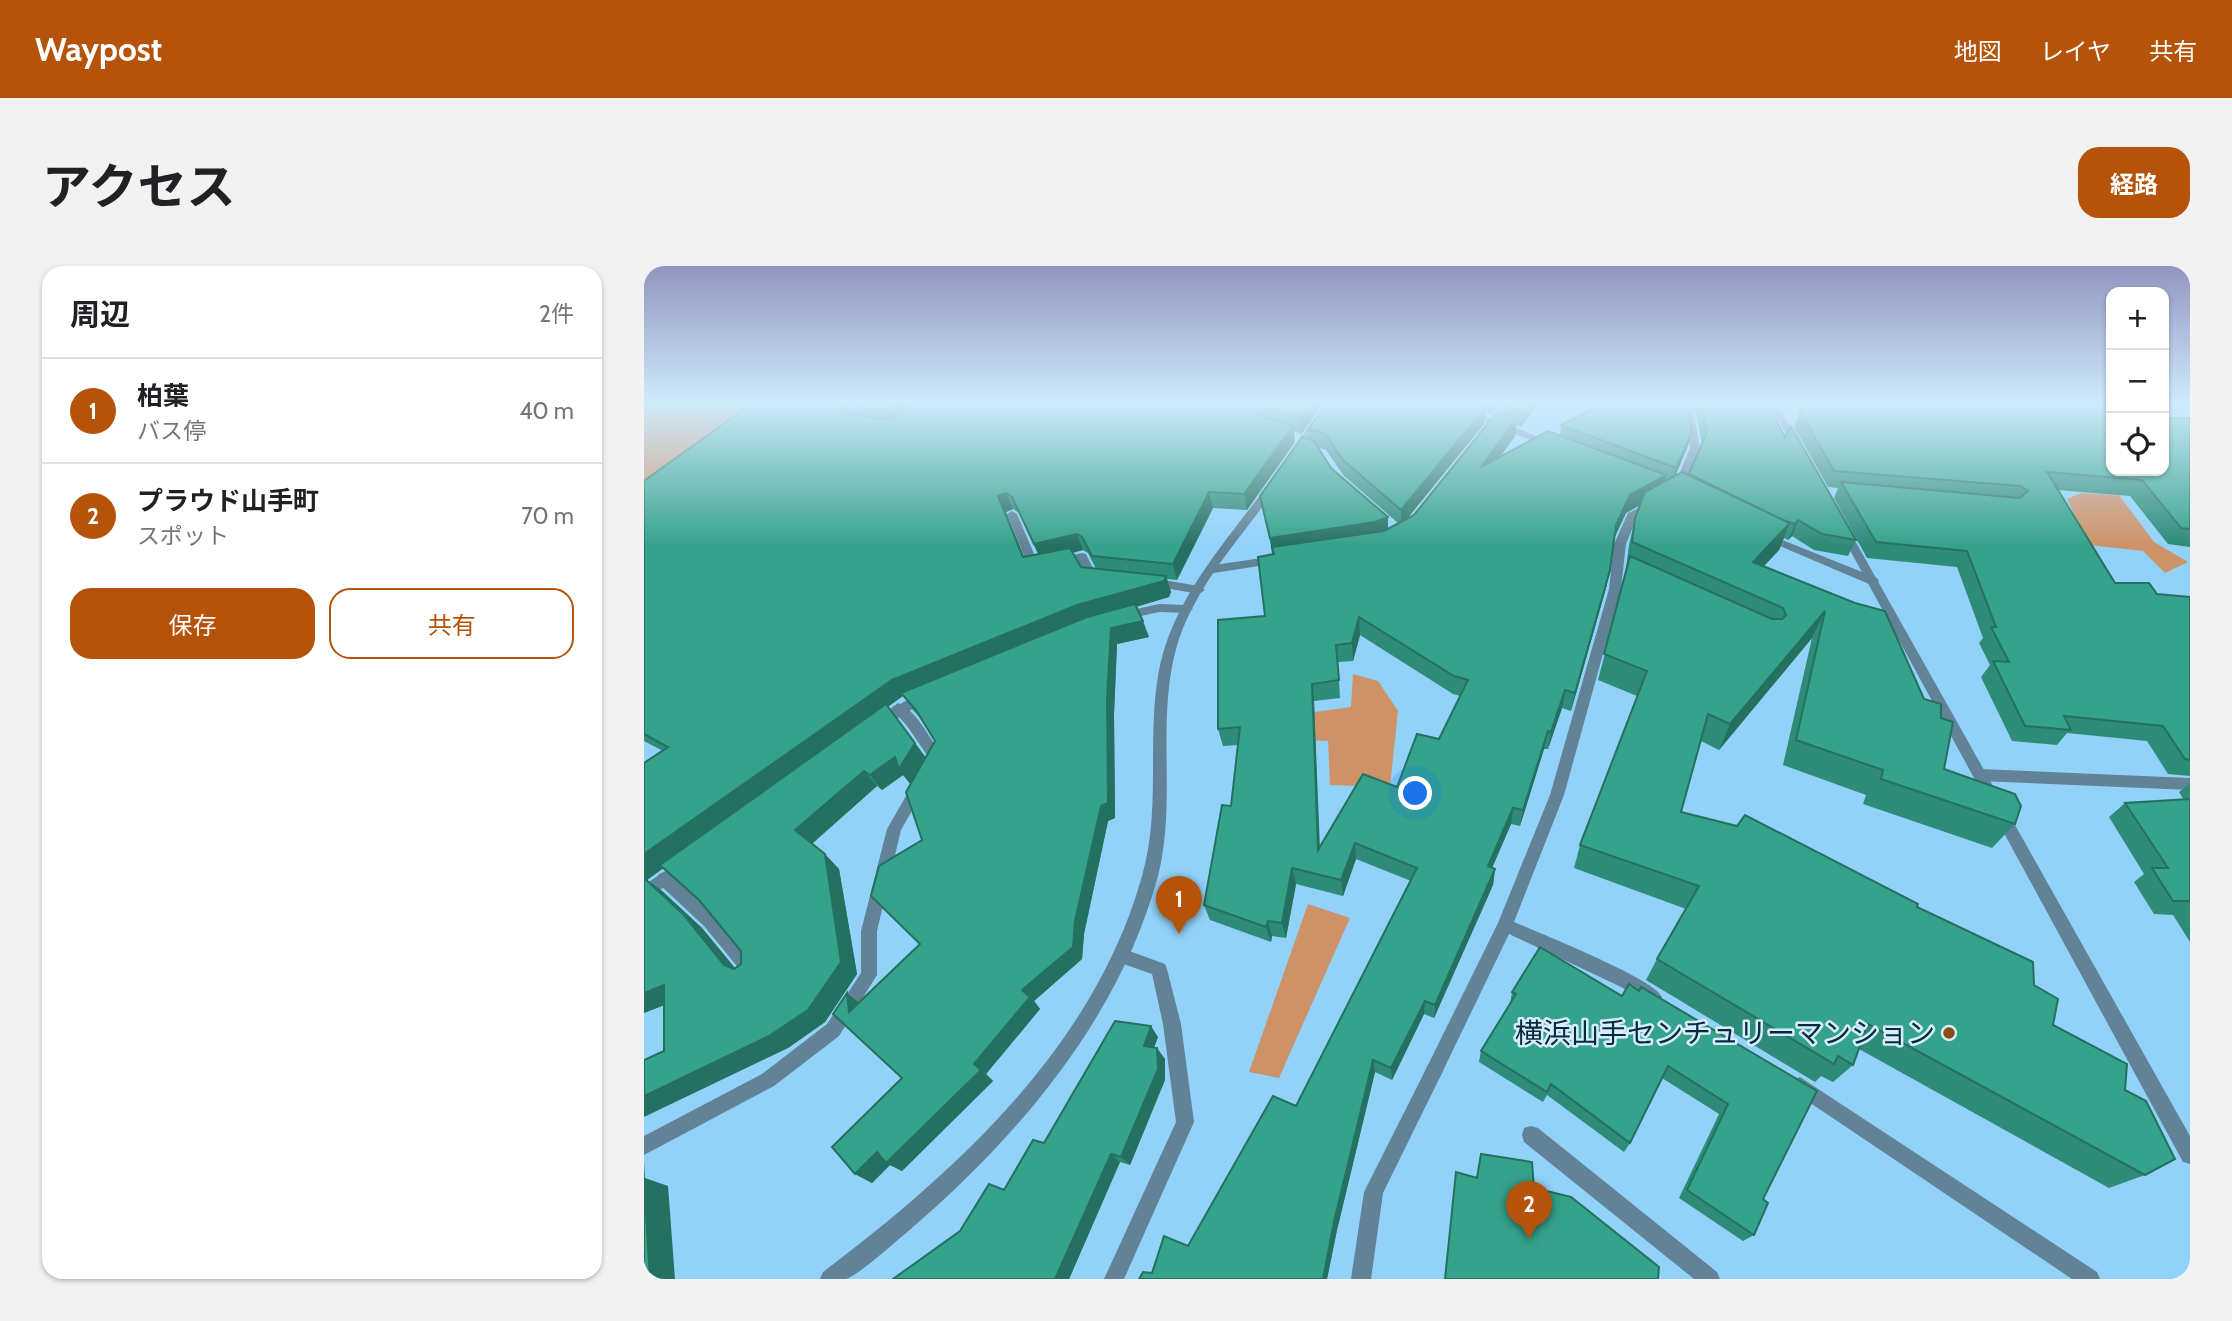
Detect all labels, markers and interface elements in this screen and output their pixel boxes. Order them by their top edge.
text: Waypost [35,29,162,69]
text: 地図 [1954,37,2002,66]
text: レイヤ [2040,37,2111,66]
text: 共有 [2149,37,2197,66]
button: 経路 [2078,147,2190,218]
text: アクセス [42,157,236,216]
map controls [2106,287,2169,476]
button: + [2106,287,2169,350]
text: 周辺 [70,296,130,333]
text: 2件 [539,300,574,328]
button: − [2106,350,2169,413]
text: 柏葉 [137,380,189,412]
text: 1 [89,397,97,425]
text: 40 m [519,397,574,425]
button: locate [2106,413,2169,476]
text: バス停 [137,417,206,445]
text: プラウド山手町 [137,485,319,517]
text: 2 [87,502,99,530]
text: 70 m [521,502,574,530]
text: スポット [137,522,229,550]
button: 保存 [70,588,315,659]
button: 共有 [329,588,574,659]
your location [1398,776,1432,810]
pin: 1 [1156,876,1202,934]
place label: 横浜山手センチュリーマンション [1515,1016,1935,1050]
marker: 横浜山手センチュリーマンション [1941,1025,1957,1041]
pin: 2 [1506,1181,1552,1239]

